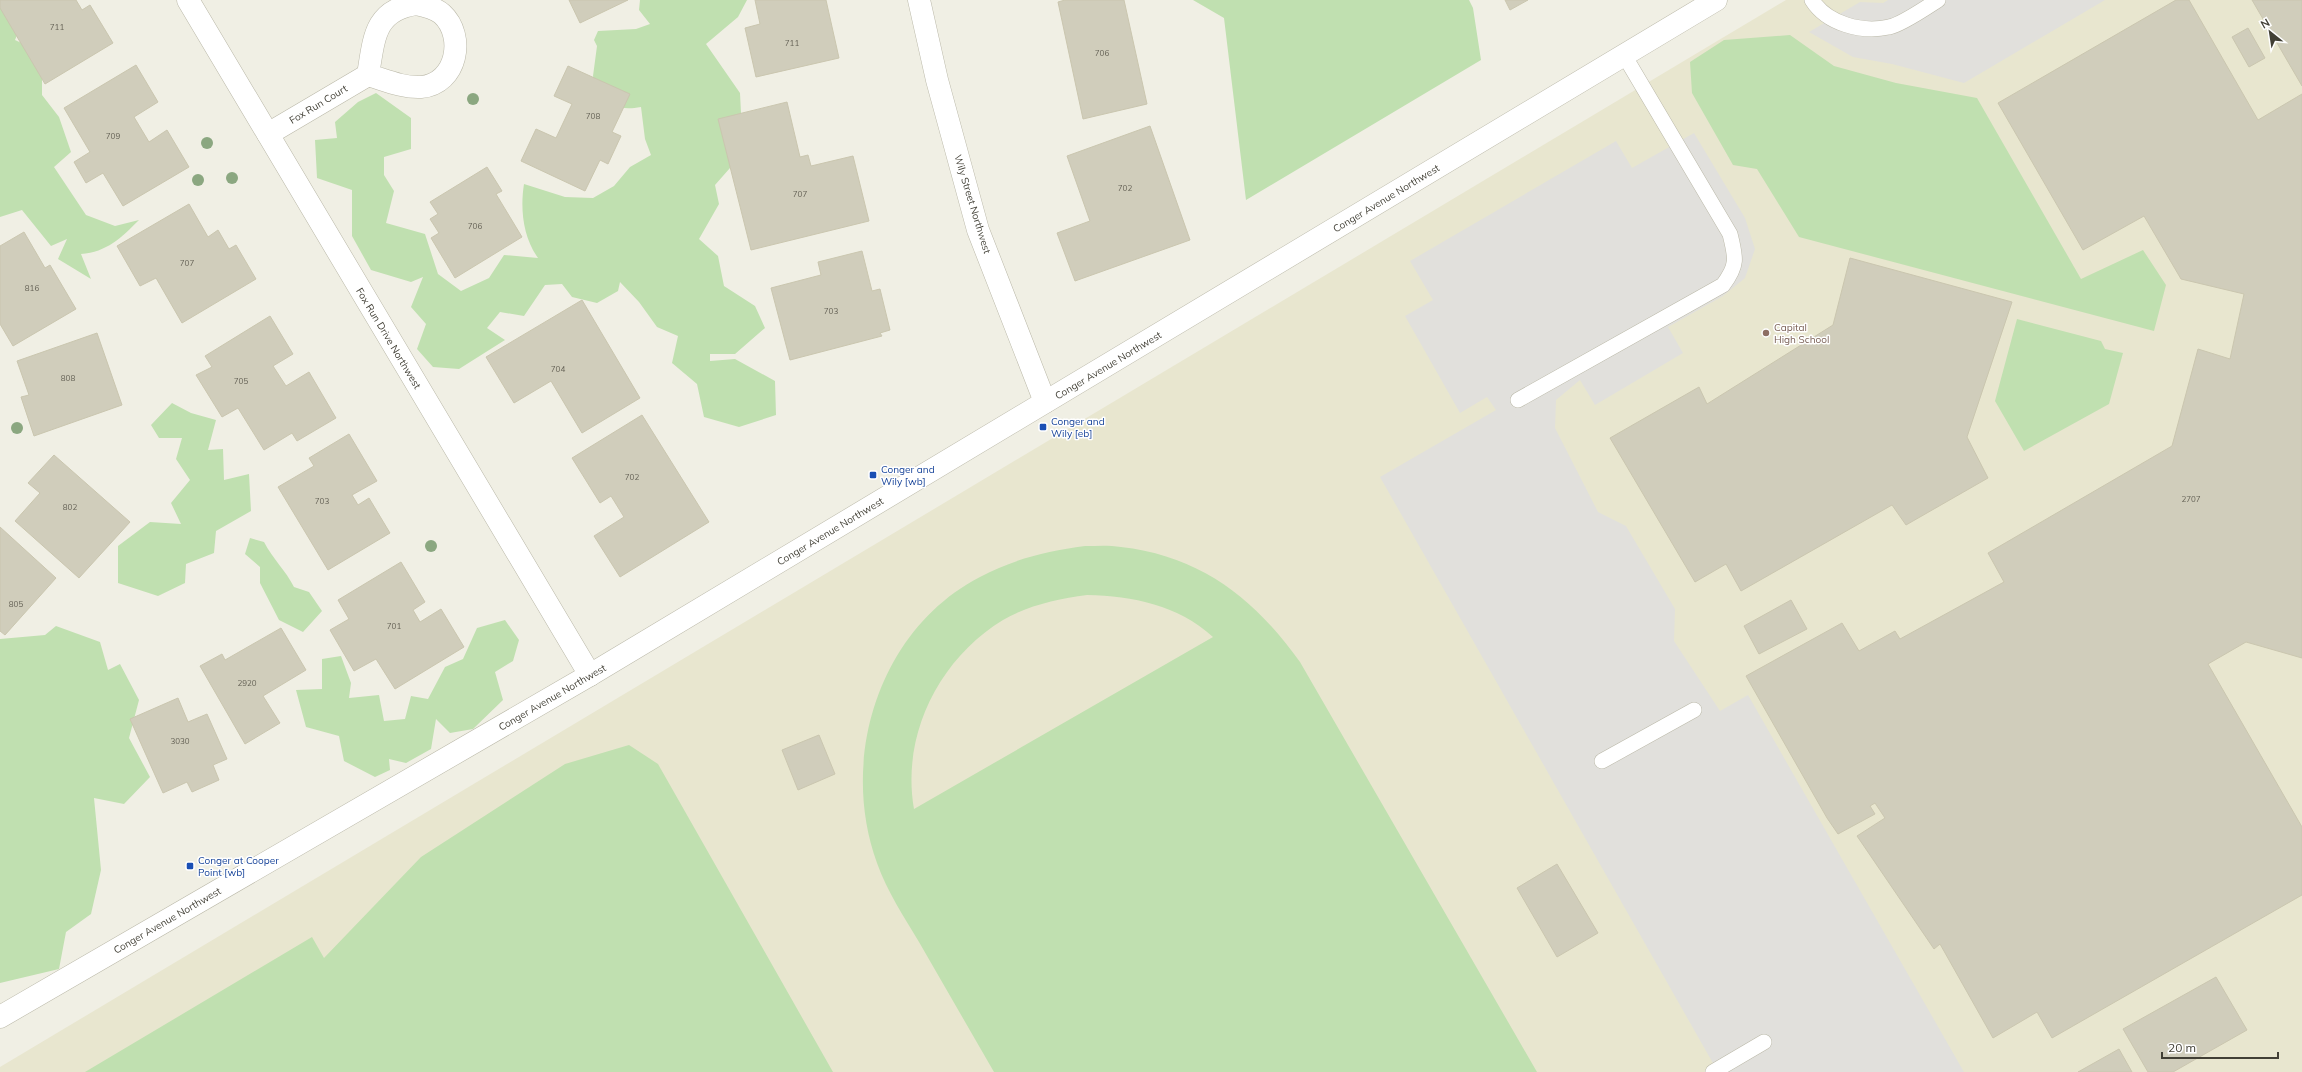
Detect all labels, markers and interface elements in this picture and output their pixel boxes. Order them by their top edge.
north arrow [2250,12,2290,52]
text: N [2258,15,2272,31]
house number: 711 [50,22,64,32]
house number: 711 [785,38,799,48]
house number: 706 [1095,48,1109,58]
street label: Fox Run Court [287,82,350,127]
house number: 708 [586,111,600,121]
house number: 709 [106,131,120,141]
street label: Wily Street Northwest [951,153,994,256]
street label: Conger Avenue Northwest [1331,161,1442,235]
house number: 702 [1118,183,1132,193]
house number: 707 [793,189,807,199]
house number: 706 [468,221,482,231]
house number: 707 [180,258,194,268]
house number: 816 [25,283,39,293]
street label: Fox Run Drive Northwest [353,285,424,392]
house number: 703 [824,306,838,316]
place label: Capital High School [1774,321,1829,346]
street label: Conger Avenue Northwest [1053,328,1164,402]
marker: Capital High School [1761,328,1771,338]
house number: 704 [551,364,565,374]
house number: 808 [61,373,75,383]
house number: 705 [234,376,248,386]
place label: Conger and Wily [eb] [1051,415,1105,440]
marker: Conger and Wily [eb] [1038,422,1048,432]
place label: Conger and Wily [wb] [881,463,935,488]
marker: Conger and Wily [wb] [868,470,878,480]
house number: 702 [625,472,639,482]
street label: Conger Avenue Northwest [775,494,886,568]
house number: 2707 [2181,494,2201,504]
house number: 703 [315,496,329,506]
house number: 802 [63,502,77,512]
house number: 805 [9,599,23,609]
house number: 701 [387,621,401,631]
street label: Conger Avenue Northwest [496,661,609,734]
house number: 2920 [237,678,257,688]
house number: 3030 [170,736,190,746]
place label: Conger at Cooper Point [wb] [198,854,279,879]
marker: Conger at Cooper Point [wb] [185,861,195,871]
street label: Conger Avenue Northwest [111,884,224,957]
scale bar [2162,1034,2278,1060]
text: 20 m [2168,1040,2196,1055]

